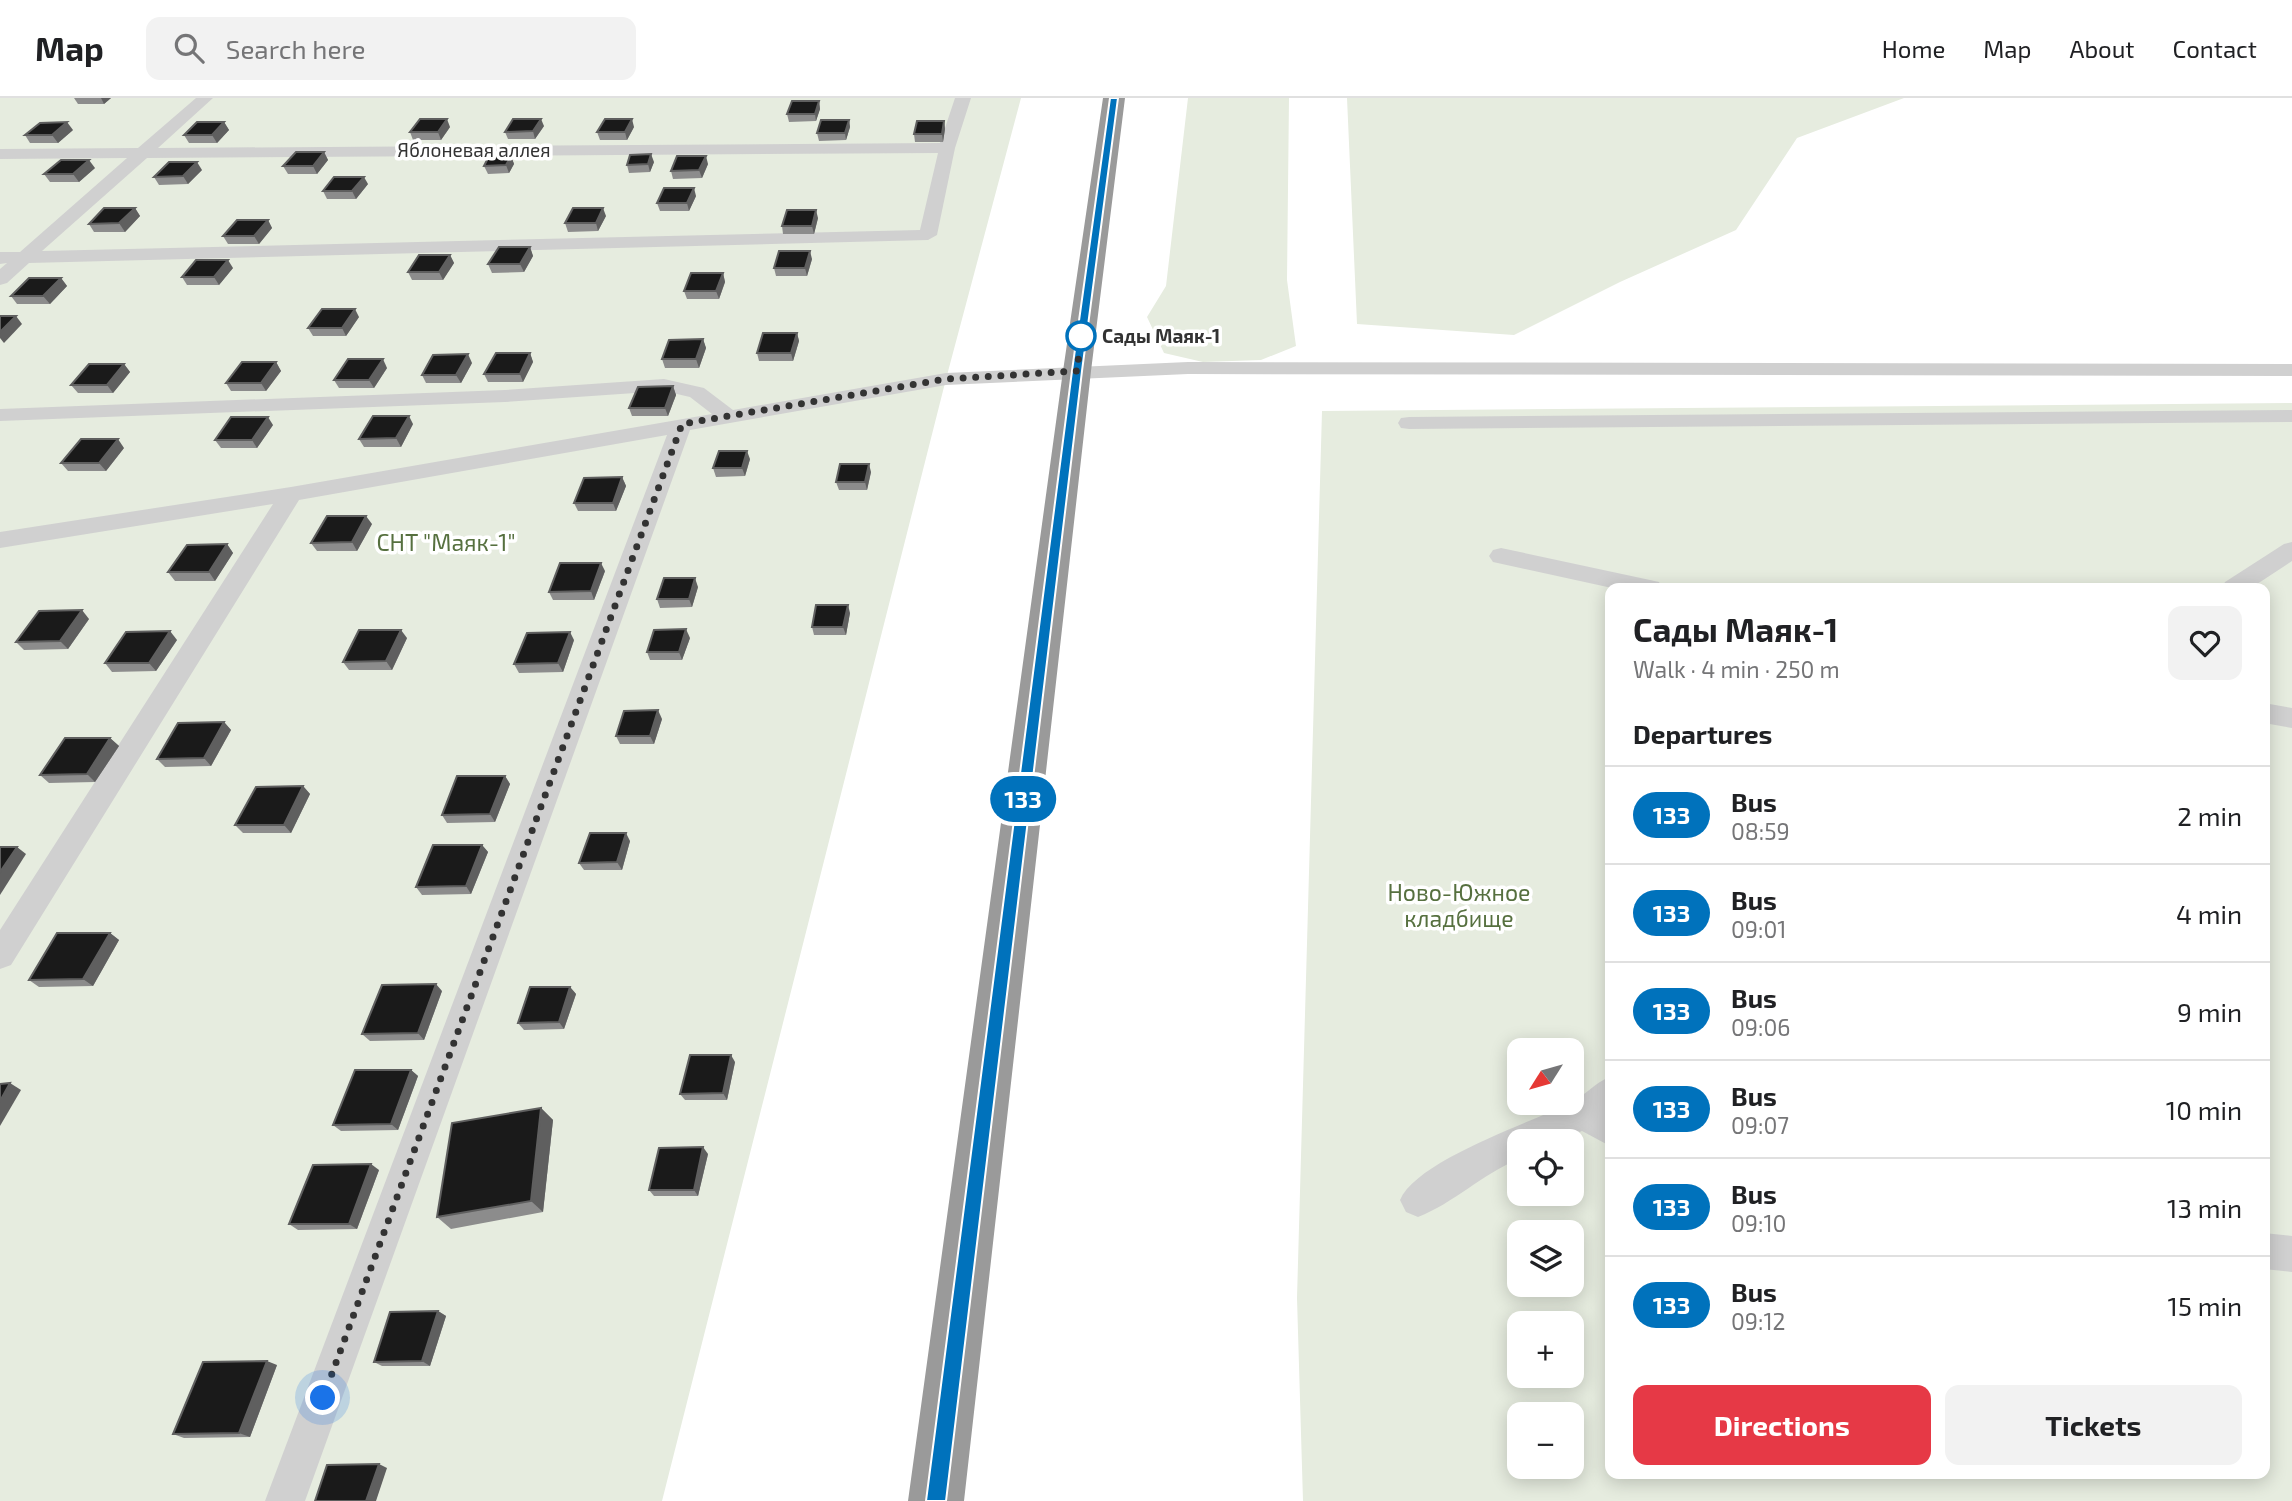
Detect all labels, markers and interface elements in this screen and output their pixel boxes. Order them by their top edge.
search box [146,17,636,80]
text: Map [35,28,104,68]
icon: search [170,29,208,67]
text: Search here [226,33,365,64]
text: Home [1882,34,1945,63]
text: Map [1983,34,2031,63]
text: About [2069,34,2135,63]
text: Contact [2173,34,2257,63]
street label: Яблоневая аллея [397,138,551,161]
marker: Сады Маяк-1 [1066,321,1096,351]
place label: Сады Маяк-1 [1102,324,1220,347]
park label: СНТ "Маяк-1" [376,528,516,556]
button: heart [2168,606,2242,680]
text: Сады Маяк-1 [1633,609,1838,649]
text: Walk · 4 min · 250 m [1633,655,1840,683]
text: Departures [1633,718,1772,749]
line badge: 133 [983,776,1063,822]
text: 133 [1004,784,1042,813]
text: Bus [1731,786,1777,817]
text: 133 [1653,800,1690,829]
text: 2 min [2177,800,2242,831]
text: 08:59 [1731,817,1790,845]
park label: Ново-Южное кладбище [1387,878,1531,932]
text: Bus [1731,884,1777,915]
text: 133 [1653,898,1690,927]
text: 4 min [2176,898,2242,929]
text: 09:01 [1731,915,1786,943]
text: Bus [1731,982,1777,1013]
text: 133 [1653,996,1690,1025]
text: 9 min [2177,996,2242,1027]
text: 09:06 [1731,1013,1790,1041]
north arrow [1507,1038,1584,1115]
map controls [1507,1038,1584,1479]
text: Bus [1731,1080,1777,1111]
text: 133 [1653,1094,1690,1123]
text: 10 min [2166,1094,2242,1125]
text: 09:07 [1731,1111,1789,1139]
button: locate [1507,1129,1584,1206]
text: Bus [1731,1178,1777,1209]
text: 133 [1653,1192,1690,1221]
text: 13 min [2167,1192,2242,1223]
text: 09:10 [1731,1209,1786,1237]
button: layers [1507,1220,1584,1297]
text: Bus [1731,1276,1777,1307]
text: 133 [1653,1290,1690,1319]
text: 15 min [2168,1290,2242,1321]
text: 09:12 [1731,1307,1786,1335]
button: + [1507,1311,1584,1388]
your location [305,1380,340,1415]
button: Directions [1633,1385,1931,1465]
button: Tickets [1945,1385,2242,1465]
button: − [1507,1402,1584,1479]

